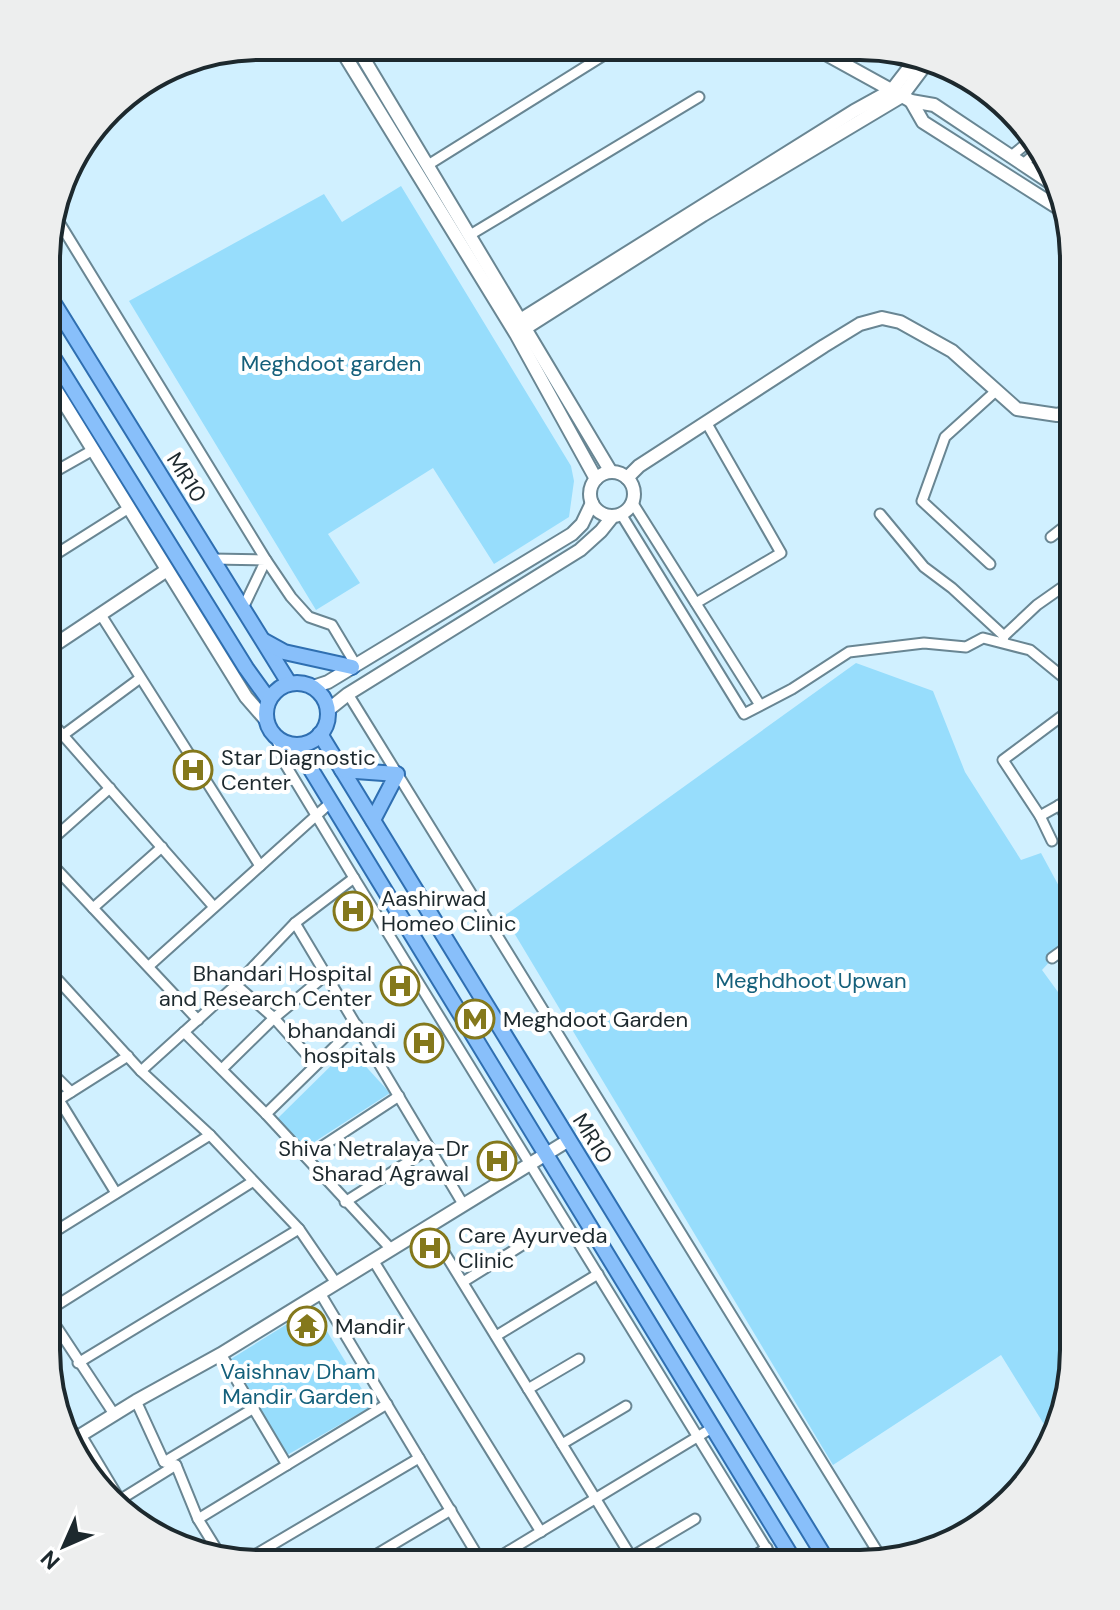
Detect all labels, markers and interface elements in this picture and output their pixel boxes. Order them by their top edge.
park label: Meghdoot garden [241,349,421,378]
street label: MR10 [160,447,213,508]
place label: Star Diagnostic Center [221,743,376,797]
hospital icon: Star Diagnostic Center [172,749,214,791]
place label: Aashirwad Homeo Clinic [381,884,516,938]
hospital icon: Aashirwad Homeo Clinic [332,890,374,932]
place label: Bhandari Hospital and Research Center [159,959,372,1013]
hospital icon: Bhandari Hospital and Research Center [379,965,421,1007]
park label: Meghdhoot Upwan [715,966,907,995]
metro station icon: Meghdoot Garden [454,998,496,1040]
place label: Meghdoot Garden [503,1005,688,1034]
place label: bhandandi hospitals [288,1016,396,1070]
hospital icon: bhandandi hospitals [403,1022,445,1064]
street label: MR10 [566,1108,619,1169]
place label: Shiva Netralaya-Dr Sharad Agrawal [278,1134,469,1188]
hospital icon: Shiva Netralaya-Dr Sharad Agrawal [476,1140,518,1182]
place label: Care Ayurveda Clinic [458,1221,607,1275]
hospital icon: Care Ayurveda Clinic [409,1227,451,1269]
temple icon: Mandir [286,1305,328,1347]
place label: Mandir [335,1312,405,1341]
park label: Vaishnav Dham Mandir Garden [220,1357,376,1411]
north arrow [24,1506,104,1586]
text: N [34,1544,66,1576]

